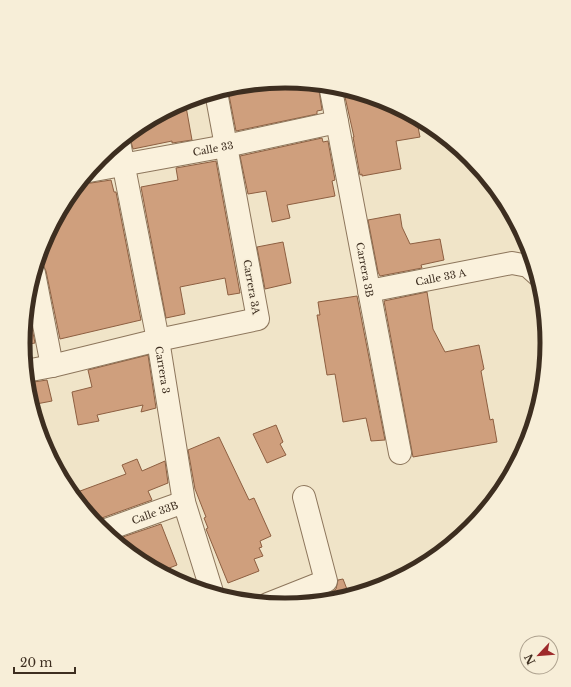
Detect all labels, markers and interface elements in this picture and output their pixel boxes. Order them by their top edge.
street label: Calle 33 [192,139,235,159]
street label: Carrera 3B [353,241,376,299]
street label: Carrera 3A [240,259,263,316]
street label: Calle 33 A [414,266,467,289]
street label: Carrera 3 [152,345,173,395]
street label: Calle 33B [130,498,180,527]
north arrow [519,635,559,675]
scale bar [14,649,75,675]
text: N [521,651,539,667]
text: 20 m [20,655,52,670]

